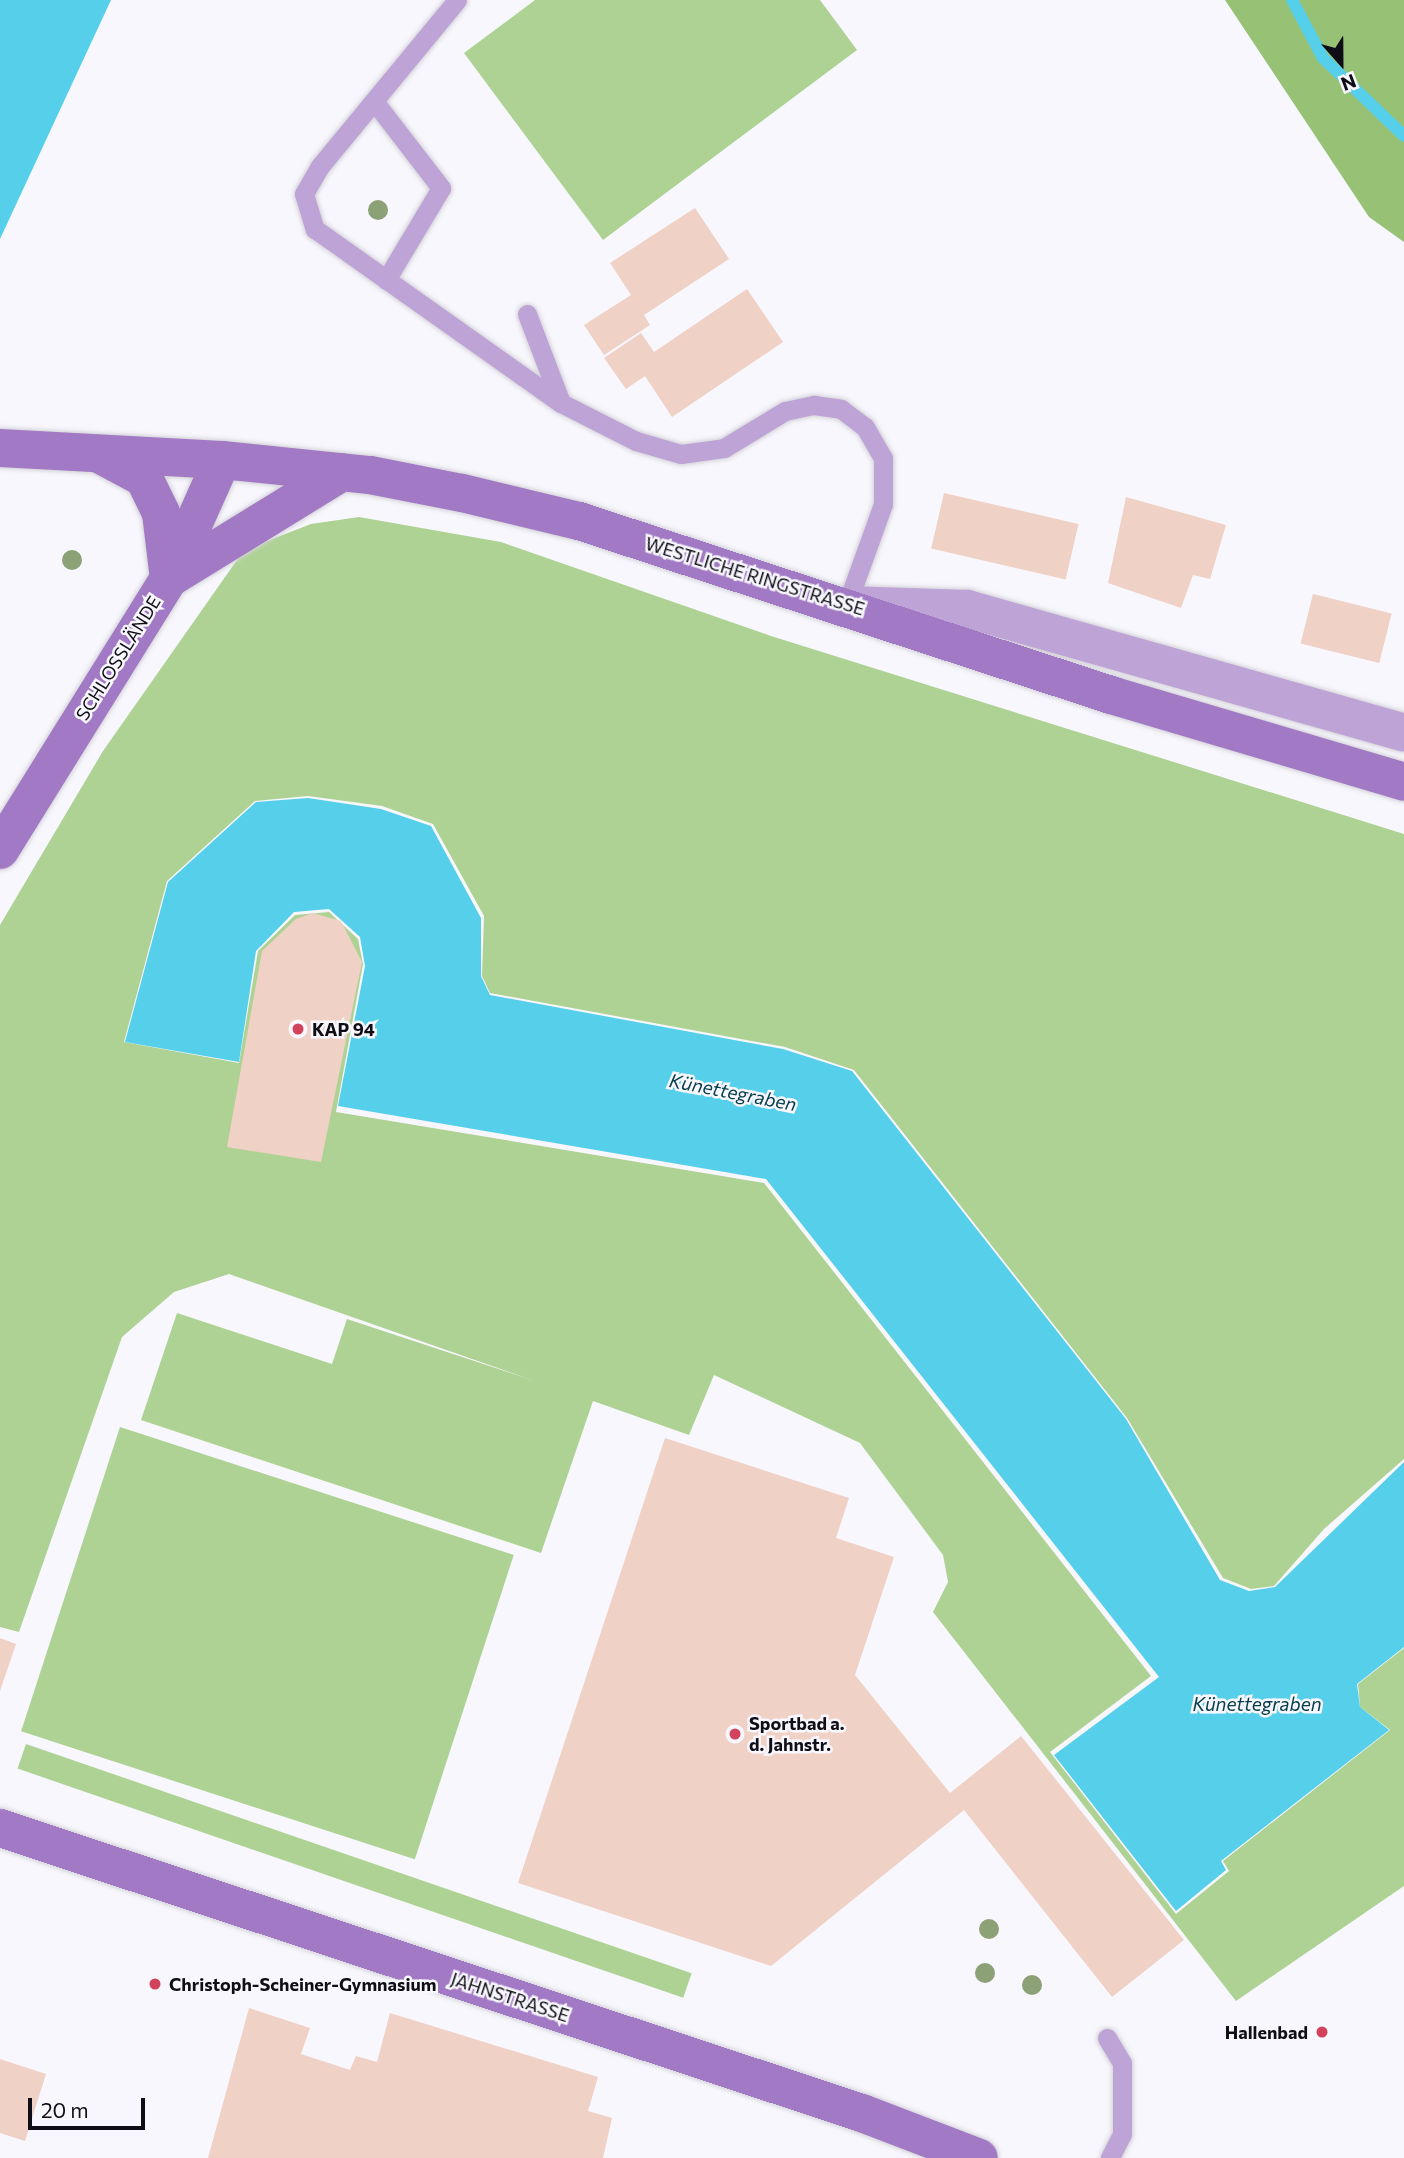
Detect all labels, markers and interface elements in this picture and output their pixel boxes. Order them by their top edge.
north arrow [1306,28,1376,98]
text: N [1338,70,1359,96]
street label: WESTLICHE RINGSTRASSE [643,532,867,620]
street label: SCHLOSSLÄNDE [71,592,165,724]
place label: KAP 94 [312,1018,375,1040]
marker: KAP 94 [290,1021,306,1037]
water label: Künettegraben [667,1068,799,1116]
water label: Künettegraben [1192,1693,1322,1715]
place label: Sportbad a. d. Jahnstr. [749,1713,845,1756]
marker: Sportbad a. d. Jahnstr. [727,1726,743,1742]
street label: JAHNSTRASSE [448,1968,572,2026]
place label: Christoph-Scheiner-Gymnasium [169,1973,436,1995]
marker: Christoph-Scheiner-Gymnasium [147,1976,163,1992]
place label: Hallenbad [1225,2021,1308,2043]
marker: Hallenbad [1314,2024,1330,2040]
scale bar [32,2084,149,2128]
text: 20 m [41,2097,89,2122]

